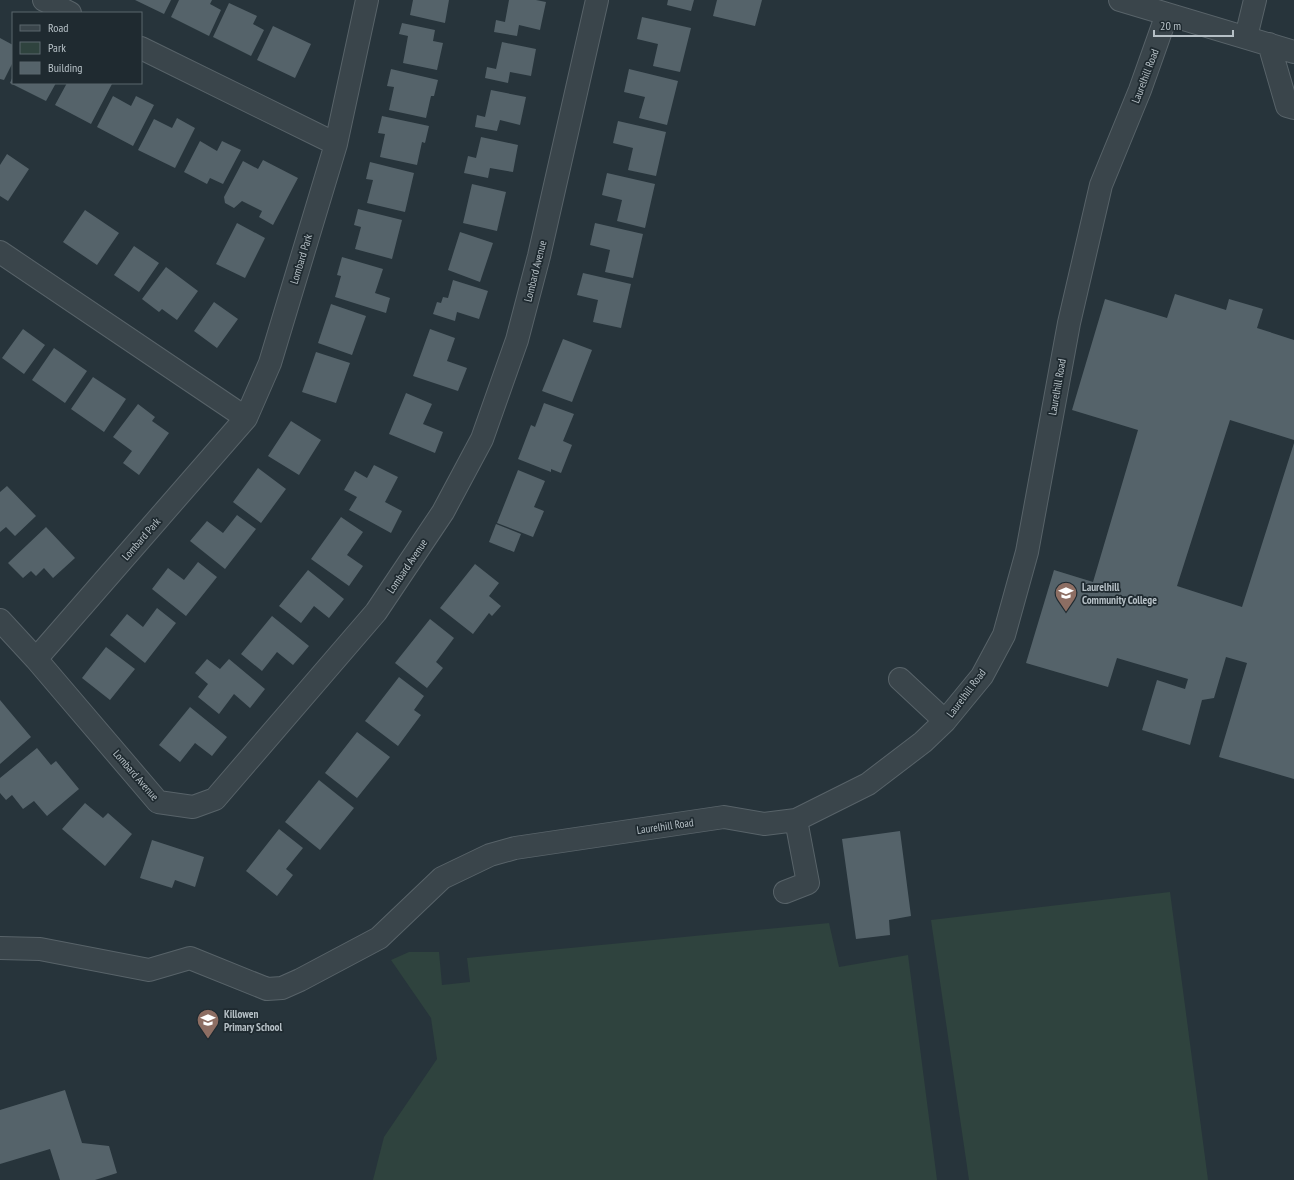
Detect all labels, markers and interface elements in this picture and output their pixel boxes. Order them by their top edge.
legend [12,12,142,84]
scale bar [1154,12,1233,38]
text: 20 m [1160,18,1181,33]
text: Road [48,20,68,35]
text: Park [48,40,66,55]
street label: Laurelhill Road [1128,47,1162,105]
text: Building [48,60,83,75]
street label: Lombard Park [287,232,315,286]
street label: Lombard Avenue [521,238,549,303]
street label: Laurelhill Road [1045,357,1069,416]
street label: Lombard Park [119,514,164,563]
street label: Lombard Avenue [384,536,431,596]
school or university icon: Laurelhill Community College [1053,580,1079,613]
place label: Laurelhill Community College [1082,580,1157,607]
street label: Laurelhill Road [943,666,989,720]
street label: Lombard Avenue [110,747,162,804]
street label: Laurelhill Road [636,815,695,837]
school or university icon: Killowen Primary School [195,1007,221,1040]
place label: Killowen Primary School [224,1007,282,1034]

